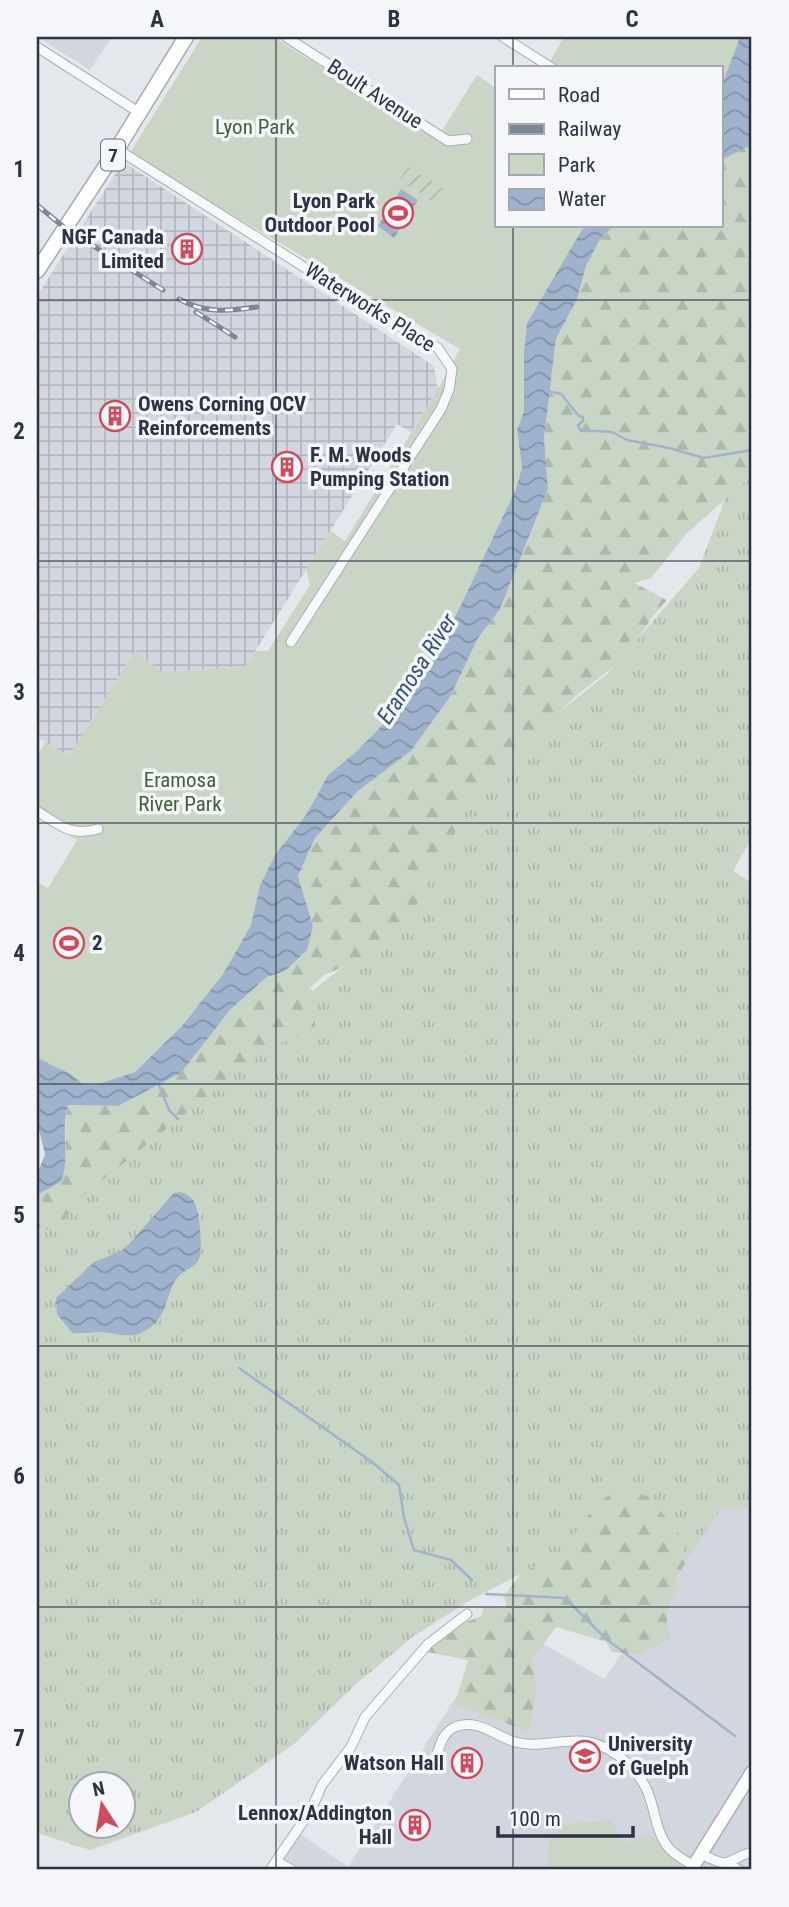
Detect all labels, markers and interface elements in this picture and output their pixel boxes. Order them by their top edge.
text: A [150,6,164,33]
text: B [388,6,400,33]
text: C [625,6,639,33]
street label: Boult Avenue [323,54,427,134]
legend [495,66,722,228]
text: Road [558,83,600,107]
park label: Lyon Park [215,115,296,139]
text: Railway [558,117,621,141]
road number: 7 [101,140,125,170]
text: Park [558,153,596,177]
text: 1 [13,156,25,183]
text: Water [558,187,606,211]
place label: Lyon Park Outdoor Pool [264,189,376,237]
sports icon: Lyon Park Outdoor Pool [381,196,415,230]
place label: NGF Canada Limited [62,225,164,273]
building icon: NGF Canada Limited [170,232,204,266]
street label: Waterworks Place [301,257,440,357]
place label: Owens Corning OCV Reinforcements [138,392,306,440]
building icon: Owens Corning OCV Reinforcements [98,399,132,433]
text: 2 [13,418,25,445]
place label: F. M. Woods Pumping Station [310,443,449,491]
building icon: F. M. Woods Pumping Station [270,450,304,484]
water label: Eramosa River [371,608,463,729]
text: 3 [13,679,25,706]
park label: Eramosa River Park [138,768,222,816]
sports icon: 2 [52,926,86,960]
place label: 2 [92,931,103,955]
text: 4 [13,940,25,967]
text: 5 [13,1202,25,1229]
text: 6 [13,1463,25,1490]
text: 7 [13,1725,25,1752]
place label: University of Guelph [608,1732,693,1780]
school or university icon: University of Guelph [568,1739,602,1773]
building icon: Watson Hall [450,1746,484,1780]
place label: Watson Hall [344,1751,444,1775]
north arrow [66,1770,136,1840]
text: N [90,1776,107,1801]
scale bar [498,1795,633,1839]
place label: Lennox/Addington Hall [238,1801,392,1849]
text: 100 m [509,1807,561,1831]
building icon: Lennox/Addington Hall [398,1808,432,1842]

